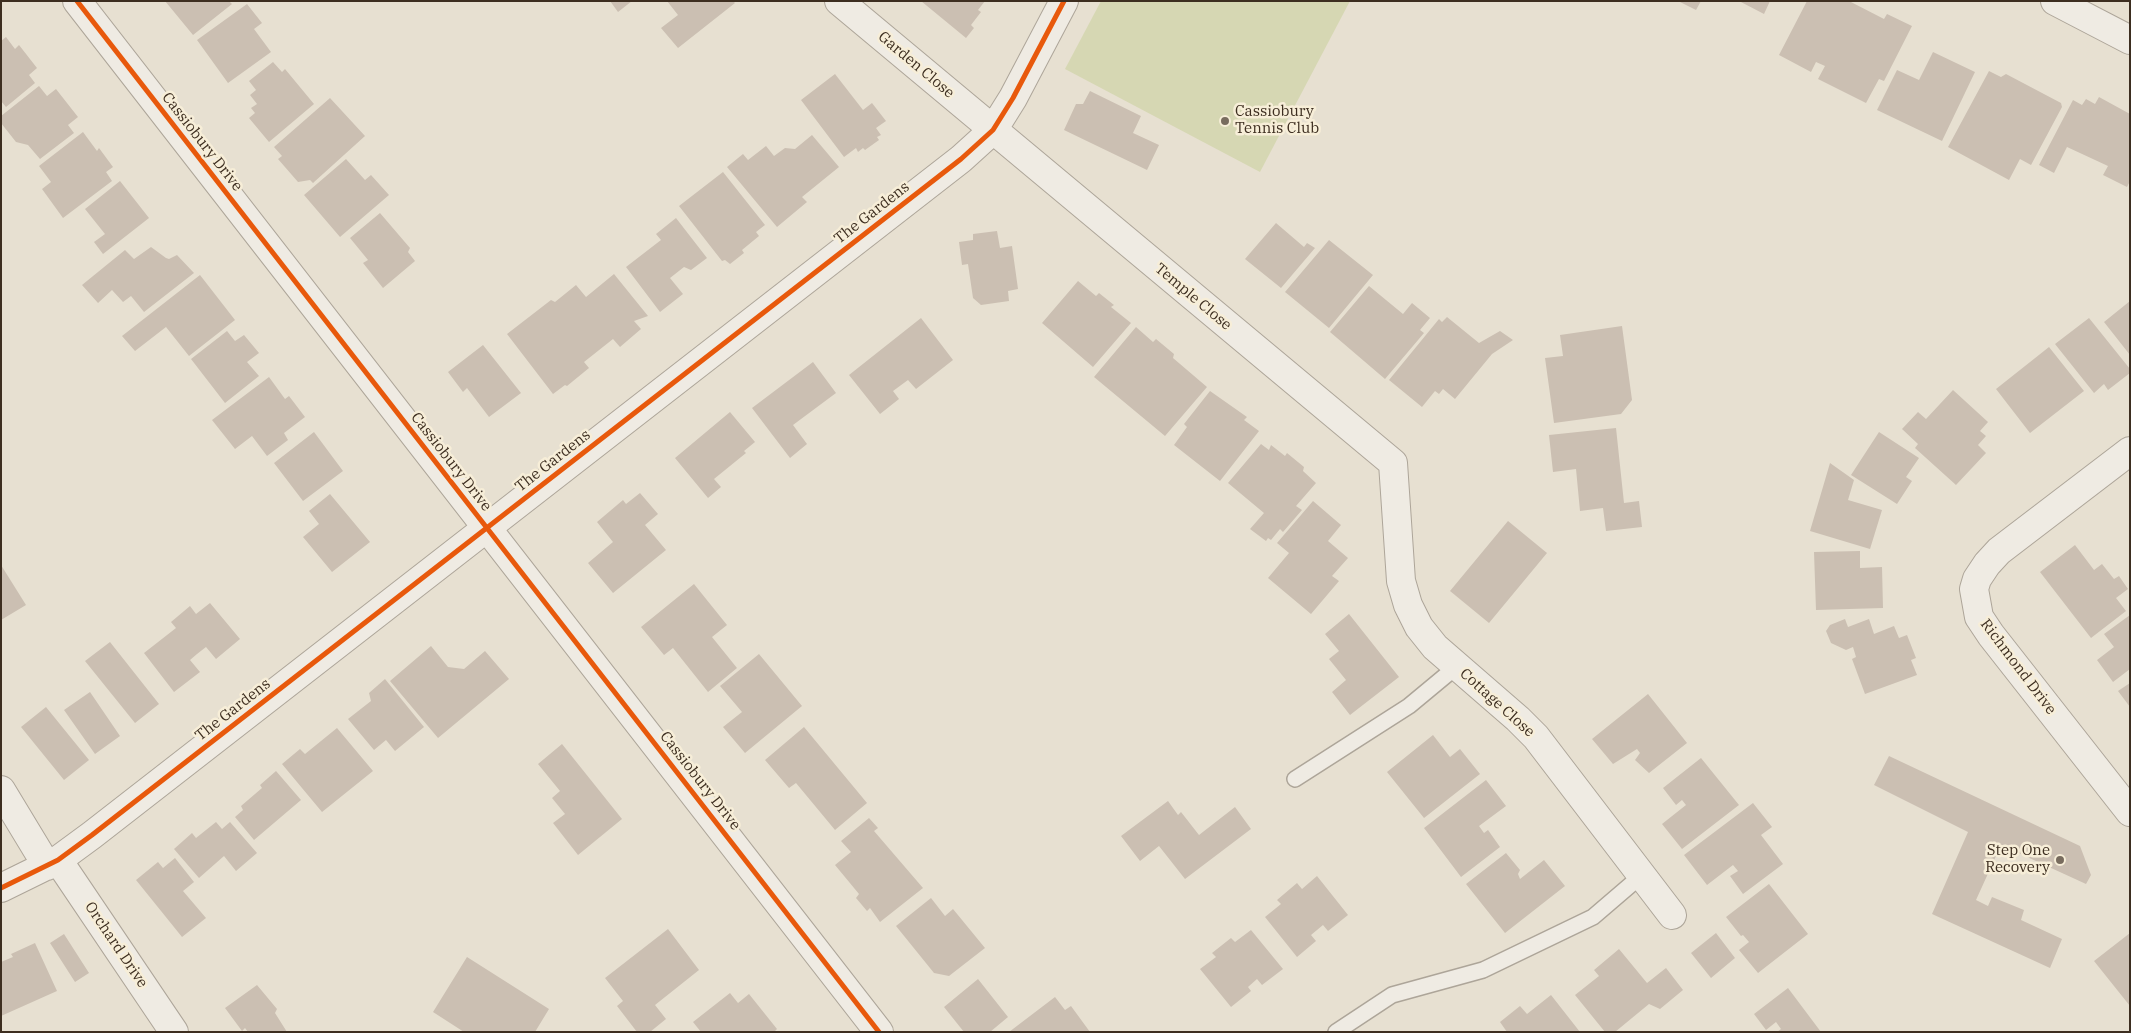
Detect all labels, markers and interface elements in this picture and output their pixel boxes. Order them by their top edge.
street label: Garden Close [874,28,958,102]
street label: Cassiobury Drive [158,89,246,195]
place label: Cassiobury Tennis Club [1235,103,1319,138]
marker: Cassiobury Tennis Club [1219,115,1231,127]
street label: The Gardens [831,178,913,248]
street label: Temple Close [1151,260,1235,334]
street label: Cassiobury Drive [407,409,495,515]
street label: The Gardens [512,426,594,496]
street label: Richmond Drive [1976,616,2060,718]
street label: Cottage Close [1456,665,1538,741]
street label: The Gardens [192,675,274,745]
street label: Cassiobury Drive [656,728,744,834]
place label: Step One Recovery [1985,842,2050,877]
marker: Step One Recovery [2054,854,2066,866]
street label: Orchard Drive [81,899,151,991]

